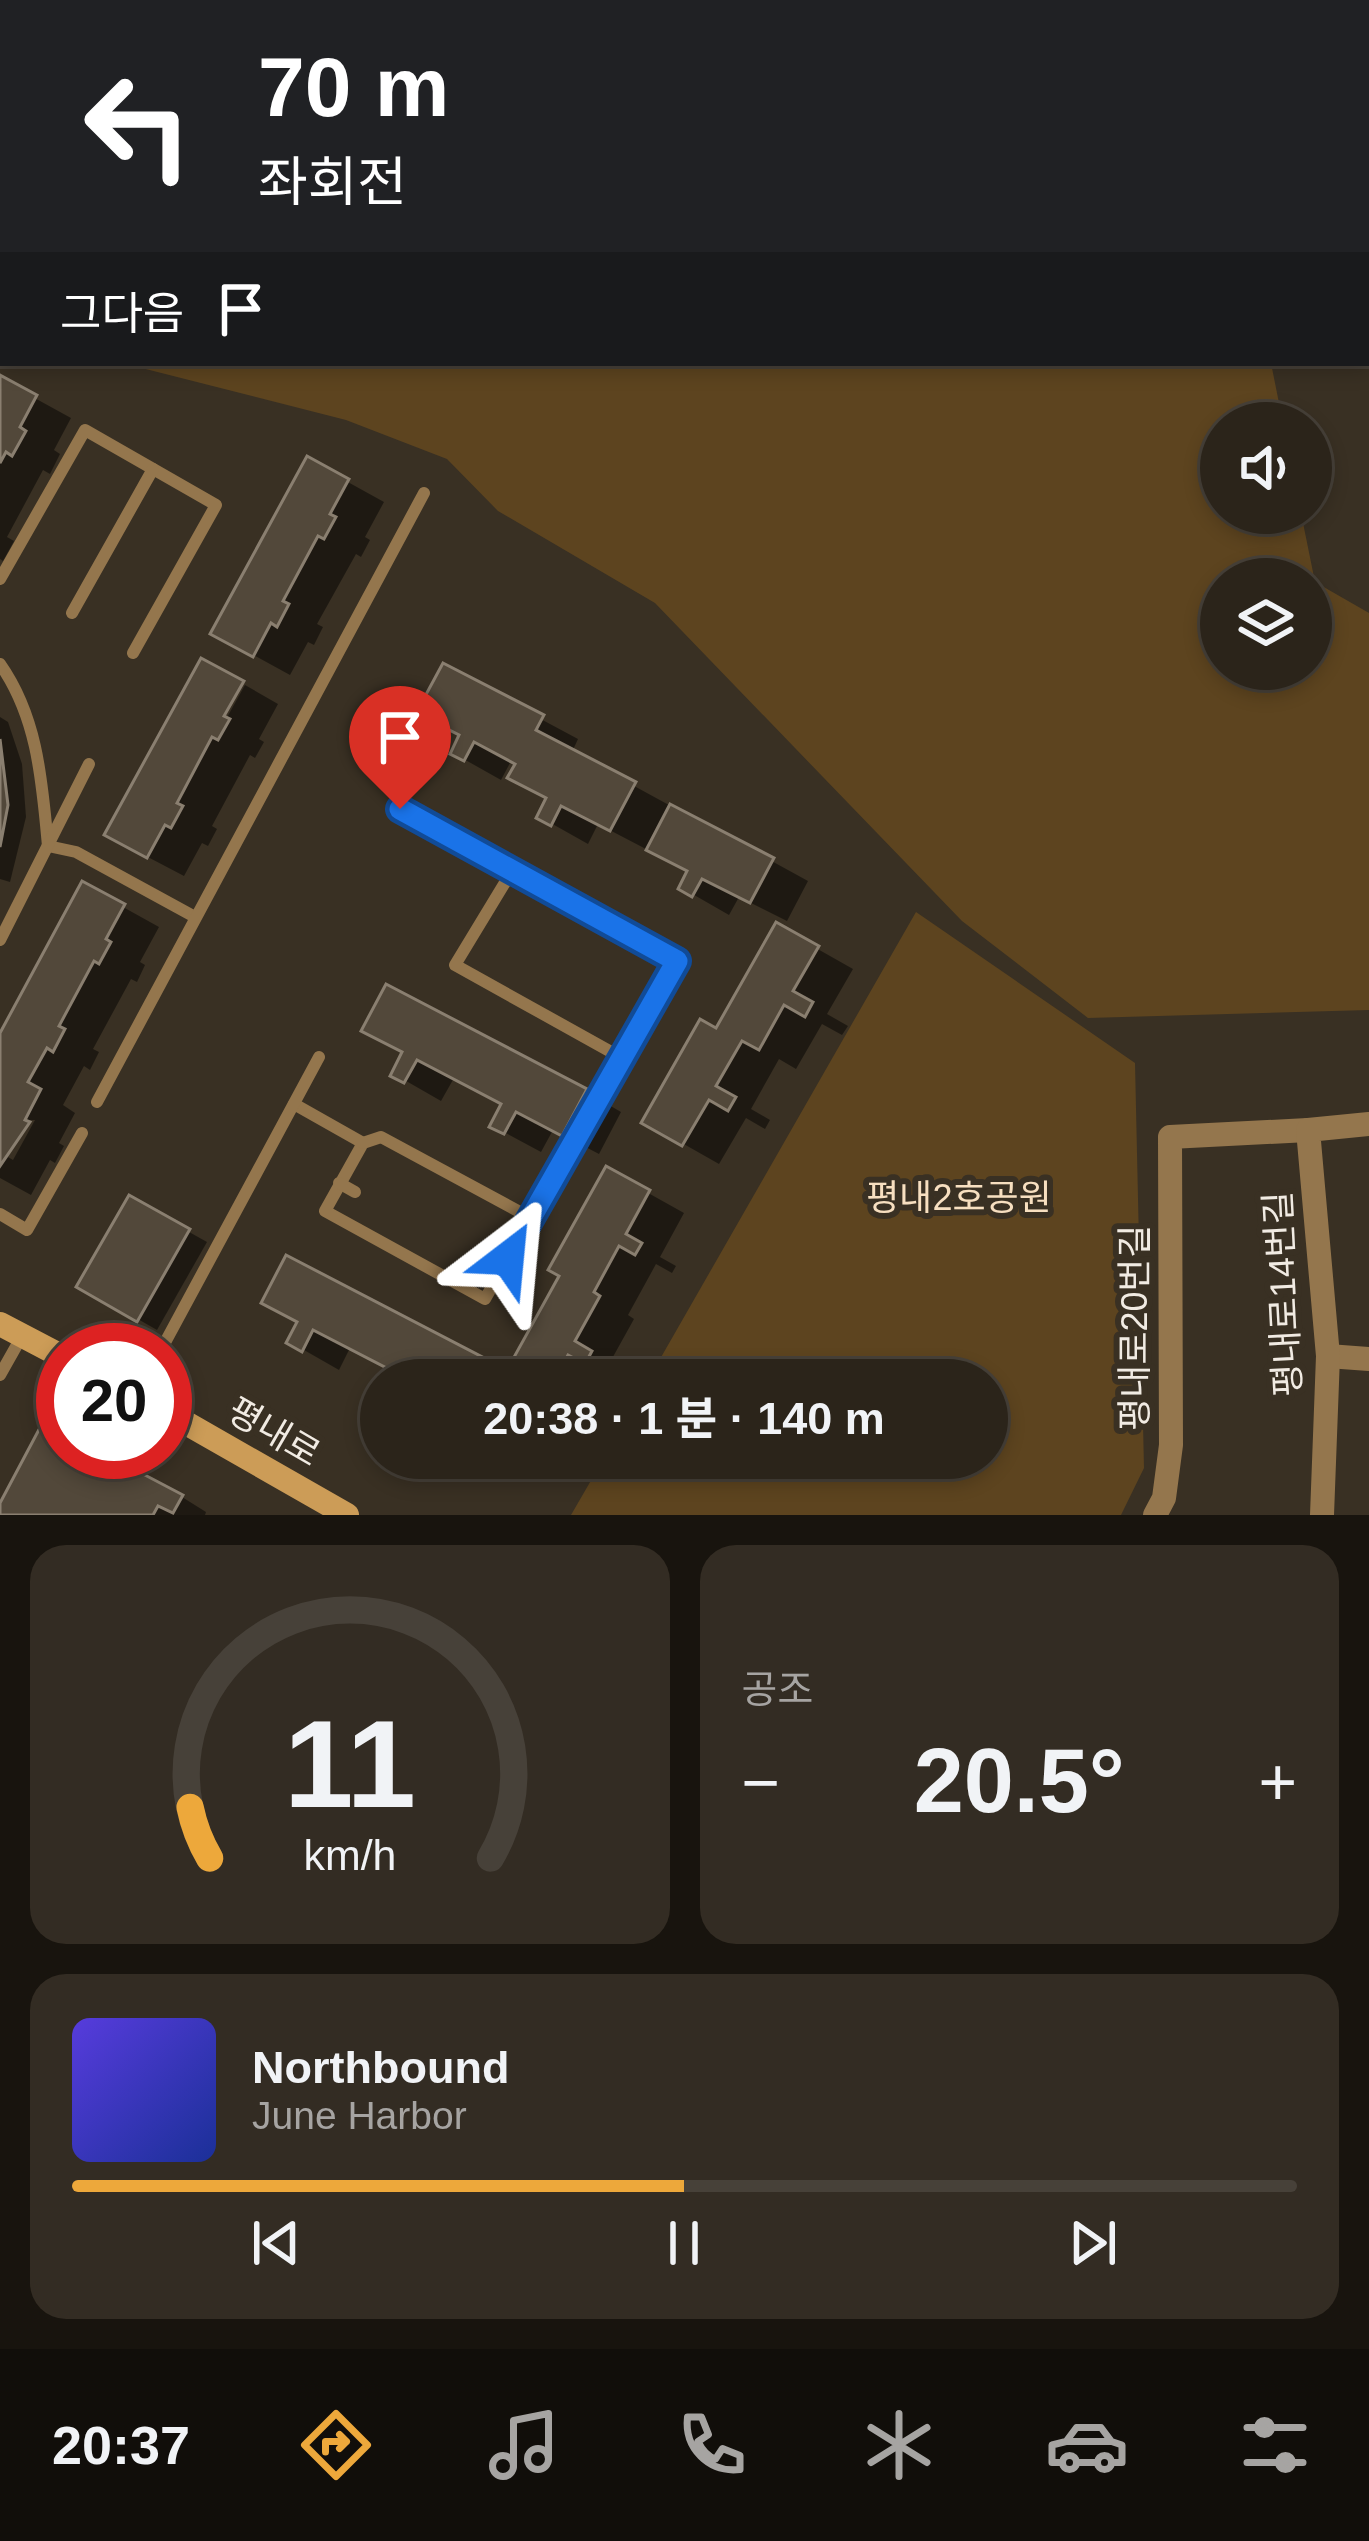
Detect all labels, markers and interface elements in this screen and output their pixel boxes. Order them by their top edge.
text: 70 m [258,40,449,134]
icon: left [60,48,216,204]
text: 좌회전 [258,152,407,212]
icon: arrive [208,276,274,342]
text: 그다음 [60,288,184,339]
map controls [1200,402,1332,690]
button: sound [1200,402,1332,534]
button: layers [1200,558,1332,690]
pin [349,686,451,809]
icon: arrive [367,704,433,770]
park label: 평내2호공원 [866,1177,1052,1218]
street label: 평내로14번길 [1257,1190,1309,1398]
position arrow [445,1195,571,1321]
street label: 평내로20번길 [1114,1225,1155,1431]
speed limit sign: 20 [36,1323,192,1479]
street label: 평내로 [221,1389,327,1475]
text: 20:38 · 1 분 · 140 m [483,1393,885,1444]
text: 공조 [742,1668,813,1711]
text: 11 [284,1694,416,1833]
text: 20.5° [914,1731,1125,1831]
text: − [742,1745,780,1819]
text: + [1258,1745,1297,1819]
text: km/h [303,1830,396,1878]
text: Northbound [252,2042,509,2093]
text: June Harbor [252,2094,467,2137]
icon: previous [243,2210,309,2276]
icon: pause [651,2210,717,2276]
icon: next [1060,2210,1126,2276]
icon: directions [294,2403,378,2487]
icon: music [482,2403,566,2487]
icon: phone [670,2403,754,2487]
icon: climate [857,2403,941,2487]
icon: car [1045,2403,1129,2487]
icon: filters [1233,2403,1317,2487]
text: 20:37 [52,2415,190,2475]

